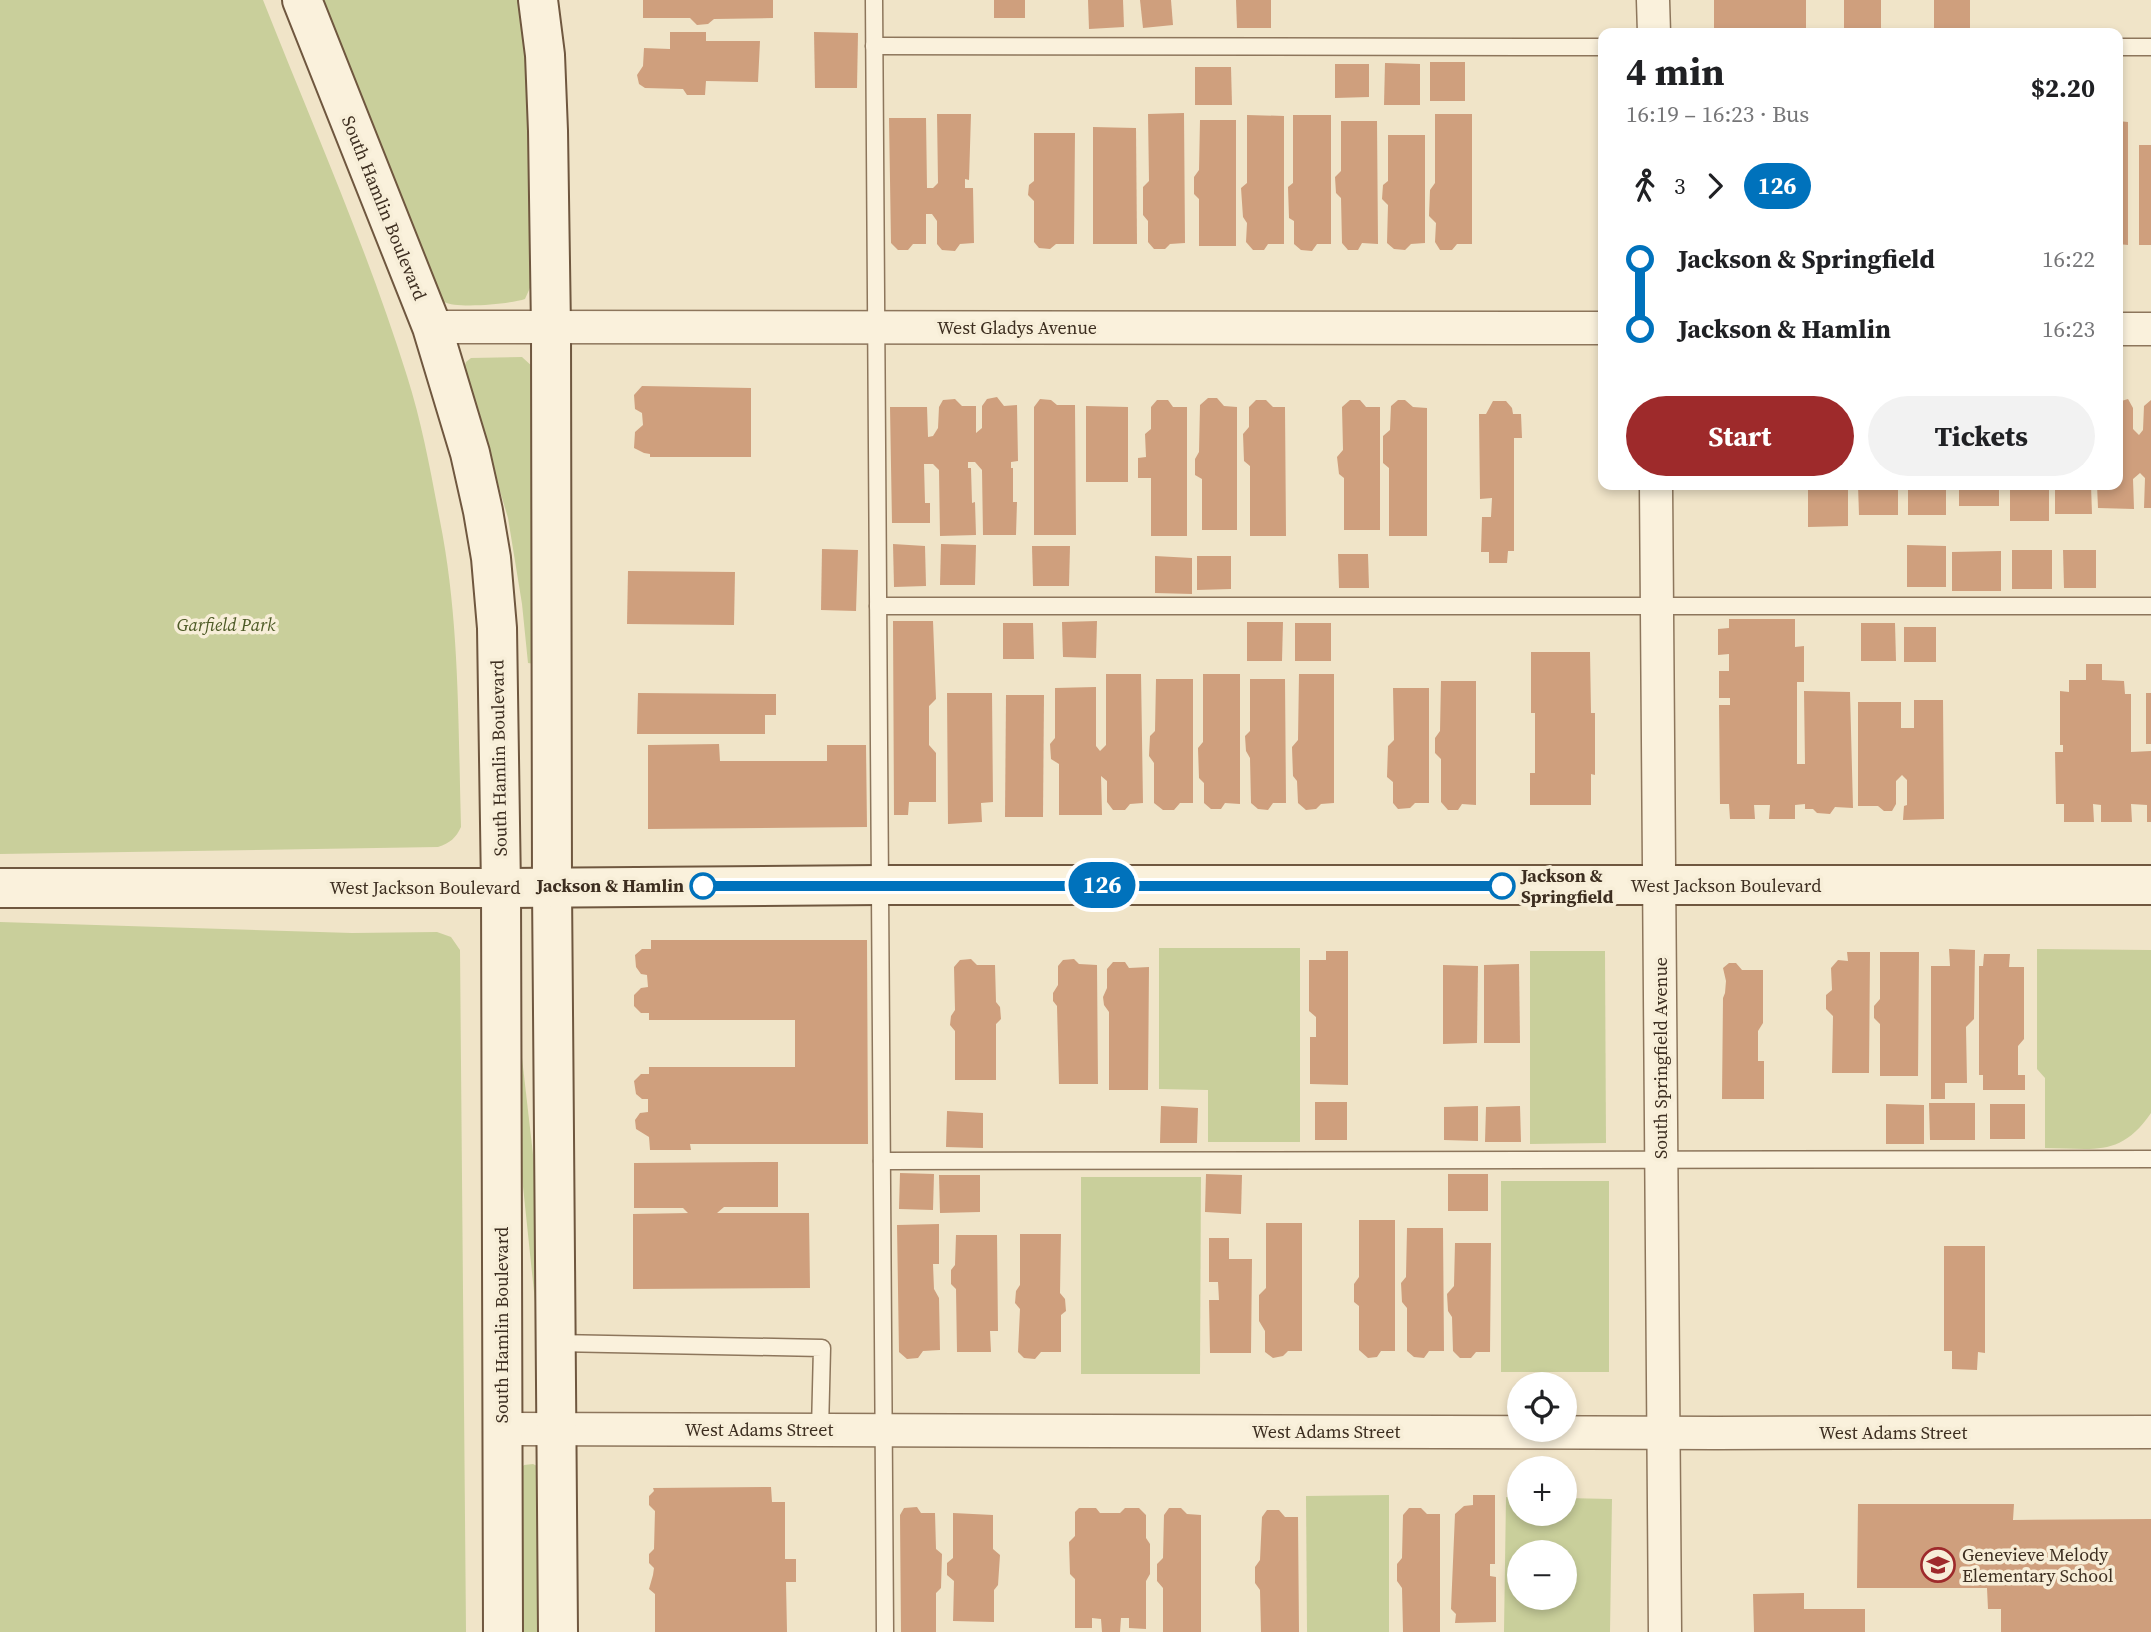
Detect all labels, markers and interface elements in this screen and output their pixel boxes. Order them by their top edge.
text: 4 min [1626,46,1725,98]
text: $2.20 [2031,70,2095,106]
text: 16:19 – 16:23 · Bus [1626,98,1809,130]
street label: South Hamlin Boulevard [336,112,433,304]
icon: walk [1626,167,1664,205]
icon: forward [1696,167,1734,205]
text: 126 [1758,169,1797,202]
text: 3 [1674,170,1686,202]
text: Jackson & Springfield [1678,241,1935,277]
text: 16:22 [2042,243,2095,275]
text: Jackson & Hamlin [1678,311,1891,347]
text: 16:23 [2042,313,2095,345]
street label: West Gladys Avenue [937,315,1097,340]
button: Start [1626,396,1854,476]
button: Tickets [1868,396,2095,476]
park label: Garfield Park [177,612,276,637]
street label: South Hamlin Boulevard [484,659,513,857]
line badge: 126 [1062,862,1142,908]
place label: Jackson & Springfield [1520,863,1614,909]
text: 126 [1082,868,1122,901]
place label: Jackson & Hamlin [536,873,684,898]
marker: Jackson & Hamlin [690,873,716,899]
marker: Jackson & Springfield [1489,873,1515,899]
street label: West Jackson Boulevard [1631,873,1821,898]
street label: West Jackson Boulevard [330,875,520,900]
street label: South Springfield Avenue [1648,957,1673,1159]
street label: South Hamlin Boulevard [489,1227,514,1423]
map controls [1507,1372,1577,1610]
button: locate [1507,1372,1577,1442]
street label: West Adams Street [685,1417,833,1442]
street label: West Adams Street [1252,1419,1400,1444]
street label: West Adams Street [1819,1420,1967,1445]
button: + [1507,1456,1577,1526]
button: − [1507,1540,1577,1610]
place label: Genevieve Melody Elementary School [1962,1542,2113,1588]
school or university icon: Genevieve Melody Elementary School [1919,1546,1957,1584]

